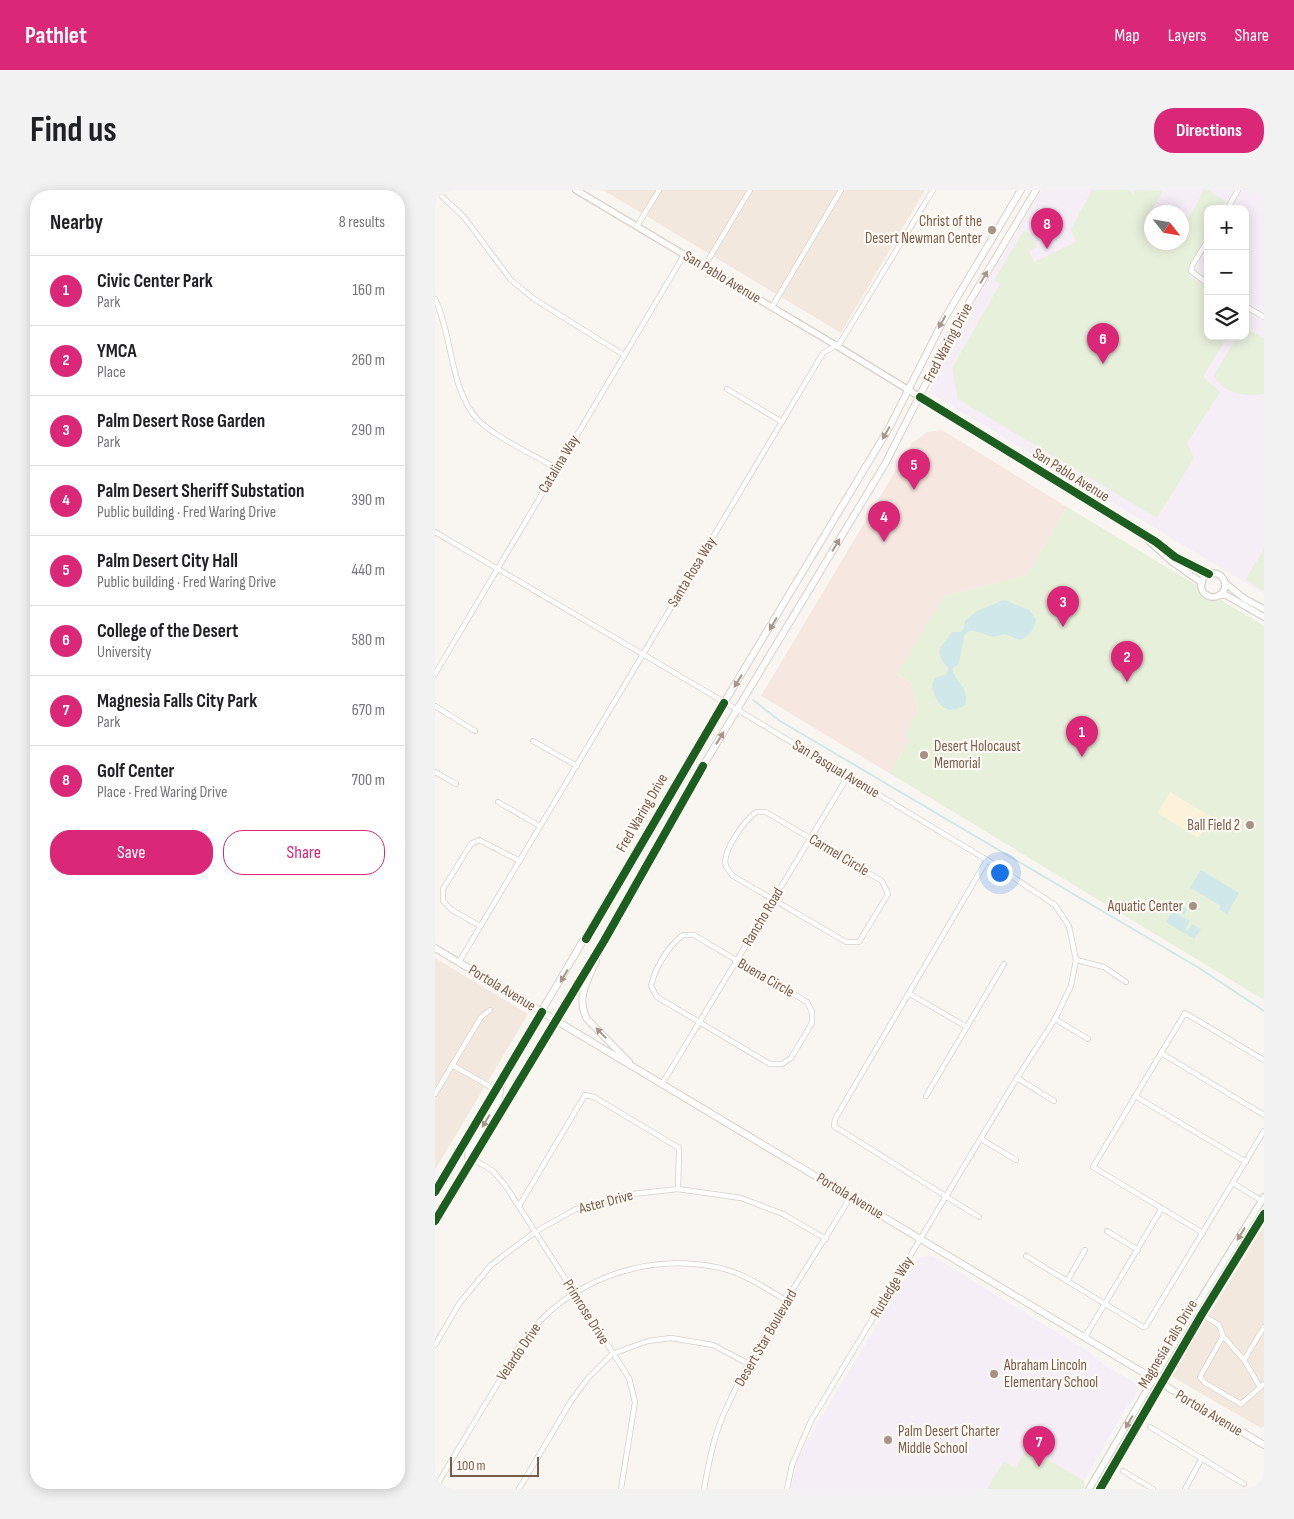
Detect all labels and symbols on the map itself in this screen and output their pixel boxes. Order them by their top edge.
north arrow [1144,205,1189,250]
pin: 8 [1031,208,1063,249]
place label: Christ of the Desert Newman Center [865,212,983,248]
marker: Christ of the Desert Newman Center [986,224,998,236]
street label: San Pablo Avenue [680,246,764,308]
one-way arrow [980,271,989,284]
street label: Fred Waring Drive [919,300,977,386]
one-way arrow [938,315,946,329]
pin: 6 [1087,323,1119,364]
one-way arrow [882,427,891,440]
street label: Catalina Way [534,431,584,496]
street label: San Pablo Avenue [1029,444,1113,506]
pin: 5 [898,449,930,490]
pin: 4 [868,501,900,542]
street label: Santa Rosa Way [664,533,721,611]
one-way arrow [831,539,840,552]
pin: 3 [1047,586,1079,627]
one-way arrow [769,617,778,630]
pin: 2 [1111,641,1143,682]
one-way arrow [733,675,742,688]
pin: 1 [1066,716,1098,757]
one-way arrow [716,732,725,745]
street label: San Pasqual Avenue [789,736,883,802]
place label: Desert Holocaust Memorial [934,737,1021,773]
marker: Desert Holocaust Memorial [918,749,930,761]
street label: Fred Waring Drive [612,770,672,856]
place label: Ball Field 2 [1187,816,1240,835]
marker: Ball Field 2 [1244,819,1256,831]
street label: Carmel Circle [805,830,873,880]
your location [987,860,1013,886]
street label: Rancho Road [738,884,788,950]
place label: Aquatic Center [1107,897,1184,916]
marker: Aquatic Center [1187,900,1199,912]
street label: Buena Circle [734,954,798,1002]
street label: Portola Avenue [465,960,539,1016]
one-way arrow [559,969,568,982]
one-way arrow [595,1028,607,1040]
one-way arrow [481,1115,490,1128]
street label: Portola Avenue [813,1168,887,1224]
street label: Aster Drive [576,1186,635,1219]
one-way arrow [1236,1228,1245,1241]
street label: Rutledge Way [866,1253,918,1321]
street label: Primrose Drive [559,1276,613,1348]
street label: Desert Star Boulevard [730,1286,802,1390]
street label: Magnesia Falls Drive [1134,1296,1202,1392]
street label: Velardo Drive [493,1319,545,1385]
place label: Abraham Lincoln Elementary School [1003,1356,1098,1392]
marker: Abraham Lincoln Elementary School [988,1368,1000,1380]
street label: Portola Avenue [1172,1385,1246,1441]
one-way arrow [1125,1414,1133,1429]
place label: Palm Desert Charter Middle School [898,1422,1000,1458]
pin: 7 [1023,1426,1055,1467]
marker: Palm Desert Charter Middle School [882,1434,894,1446]
scale bar [450,1454,539,1477]

